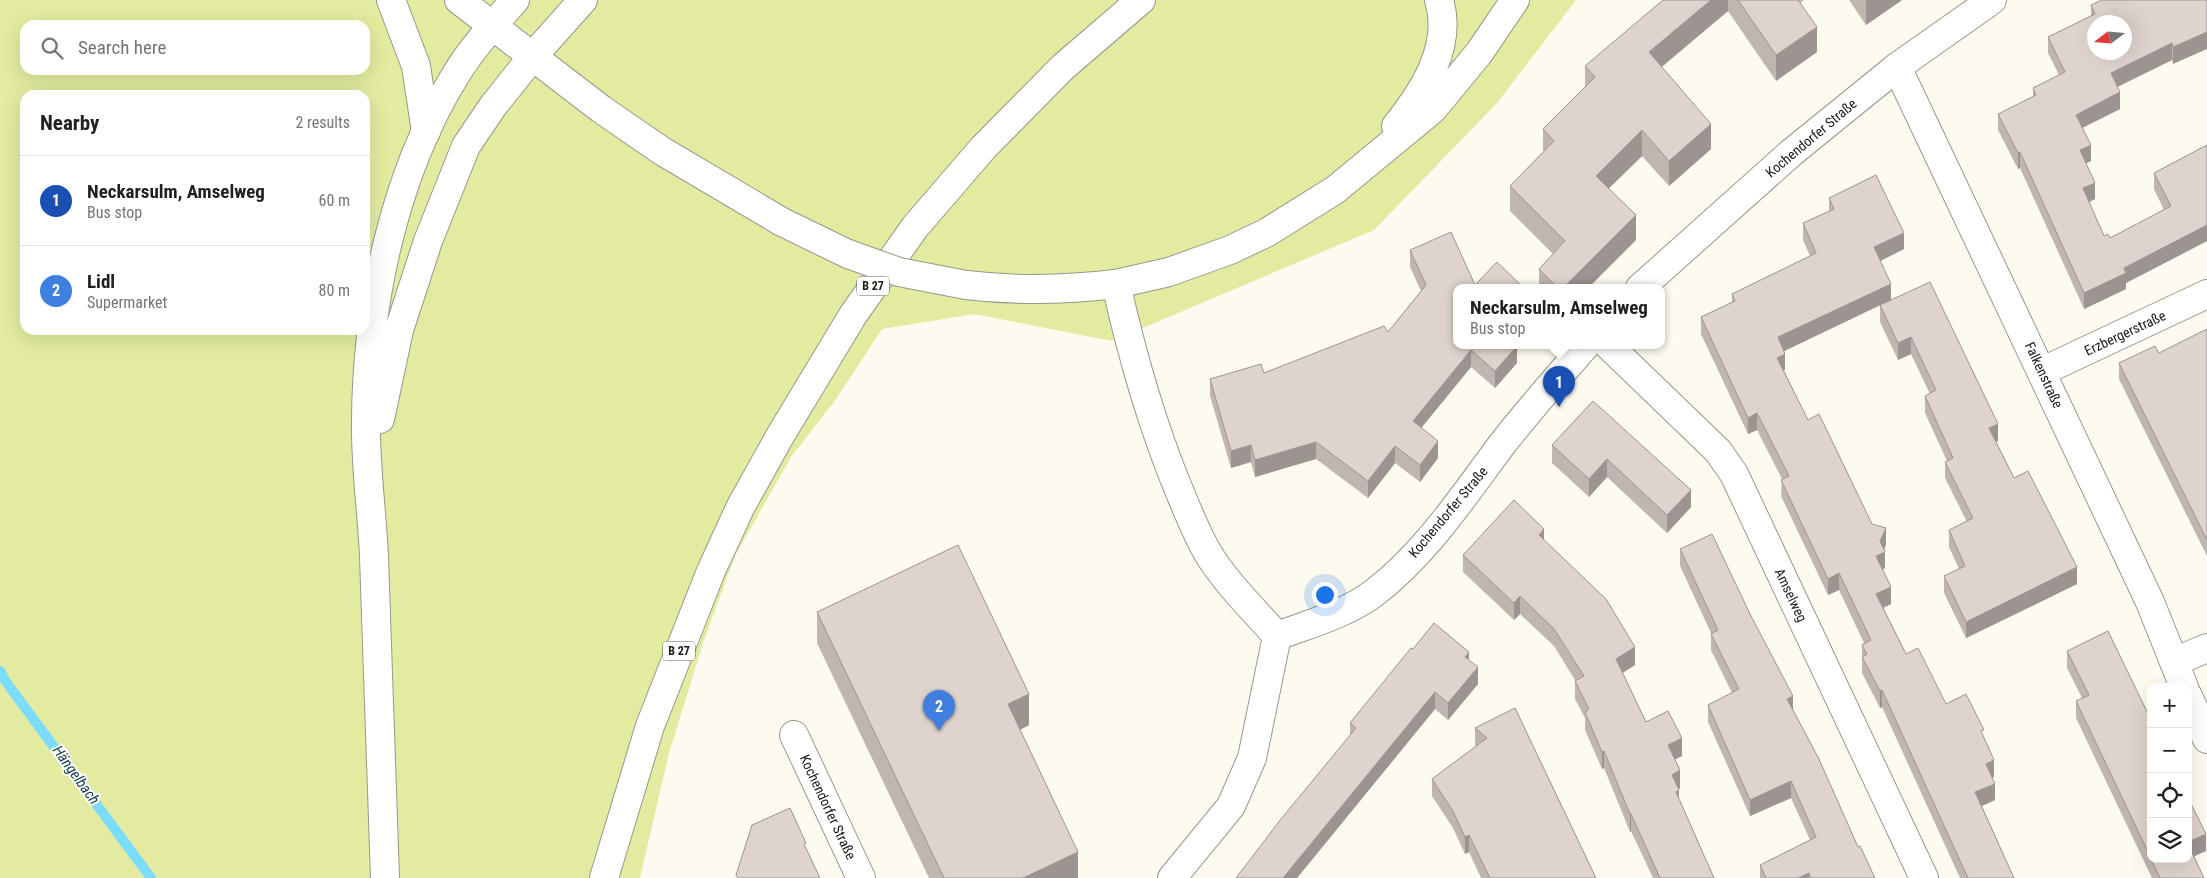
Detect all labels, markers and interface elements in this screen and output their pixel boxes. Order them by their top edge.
north arrow [2087,15,2132,60]
search box [20,20,370,75]
icon: search [38,34,66,62]
text: Search here [78,36,166,59]
street label: Kochendorfer Straße [1762,95,1860,181]
text: Nearby [40,111,99,135]
text: 2 results [295,113,350,132]
text: Neckarsulm, Amselweg [87,180,265,203]
text: 1 [52,191,60,210]
text: 60 m [318,191,350,210]
text: Bus stop [87,203,142,222]
text: Lidl [87,270,115,293]
road number: B 27 [857,276,889,296]
text: 2 [52,281,60,300]
text: 80 m [318,281,350,300]
popup [1453,284,1665,349]
text: Supermarket [87,293,167,312]
text: Neckarsulm, Amselweg [1470,296,1648,319]
street label: Erzbergerstraße [2082,307,2169,359]
text: Bus stop [1470,319,1525,338]
street label: Falkenstraße [2022,339,2066,411]
pin: 1 [1543,366,1575,407]
street label: Kochendorfer Straße [1405,463,1491,561]
street label: Amselweg [1772,566,1810,624]
your location [1312,582,1338,608]
road number: B 27 [663,641,695,660]
map controls [2147,683,2192,863]
button: + [2147,683,2192,728]
pin: 2 [923,690,955,731]
button: − [2147,728,2192,773]
water label: Hängelbach [49,742,103,808]
street label: Kochendorfer Straße [797,752,859,862]
button: locate [2147,773,2192,818]
button: layers [2147,818,2192,863]

